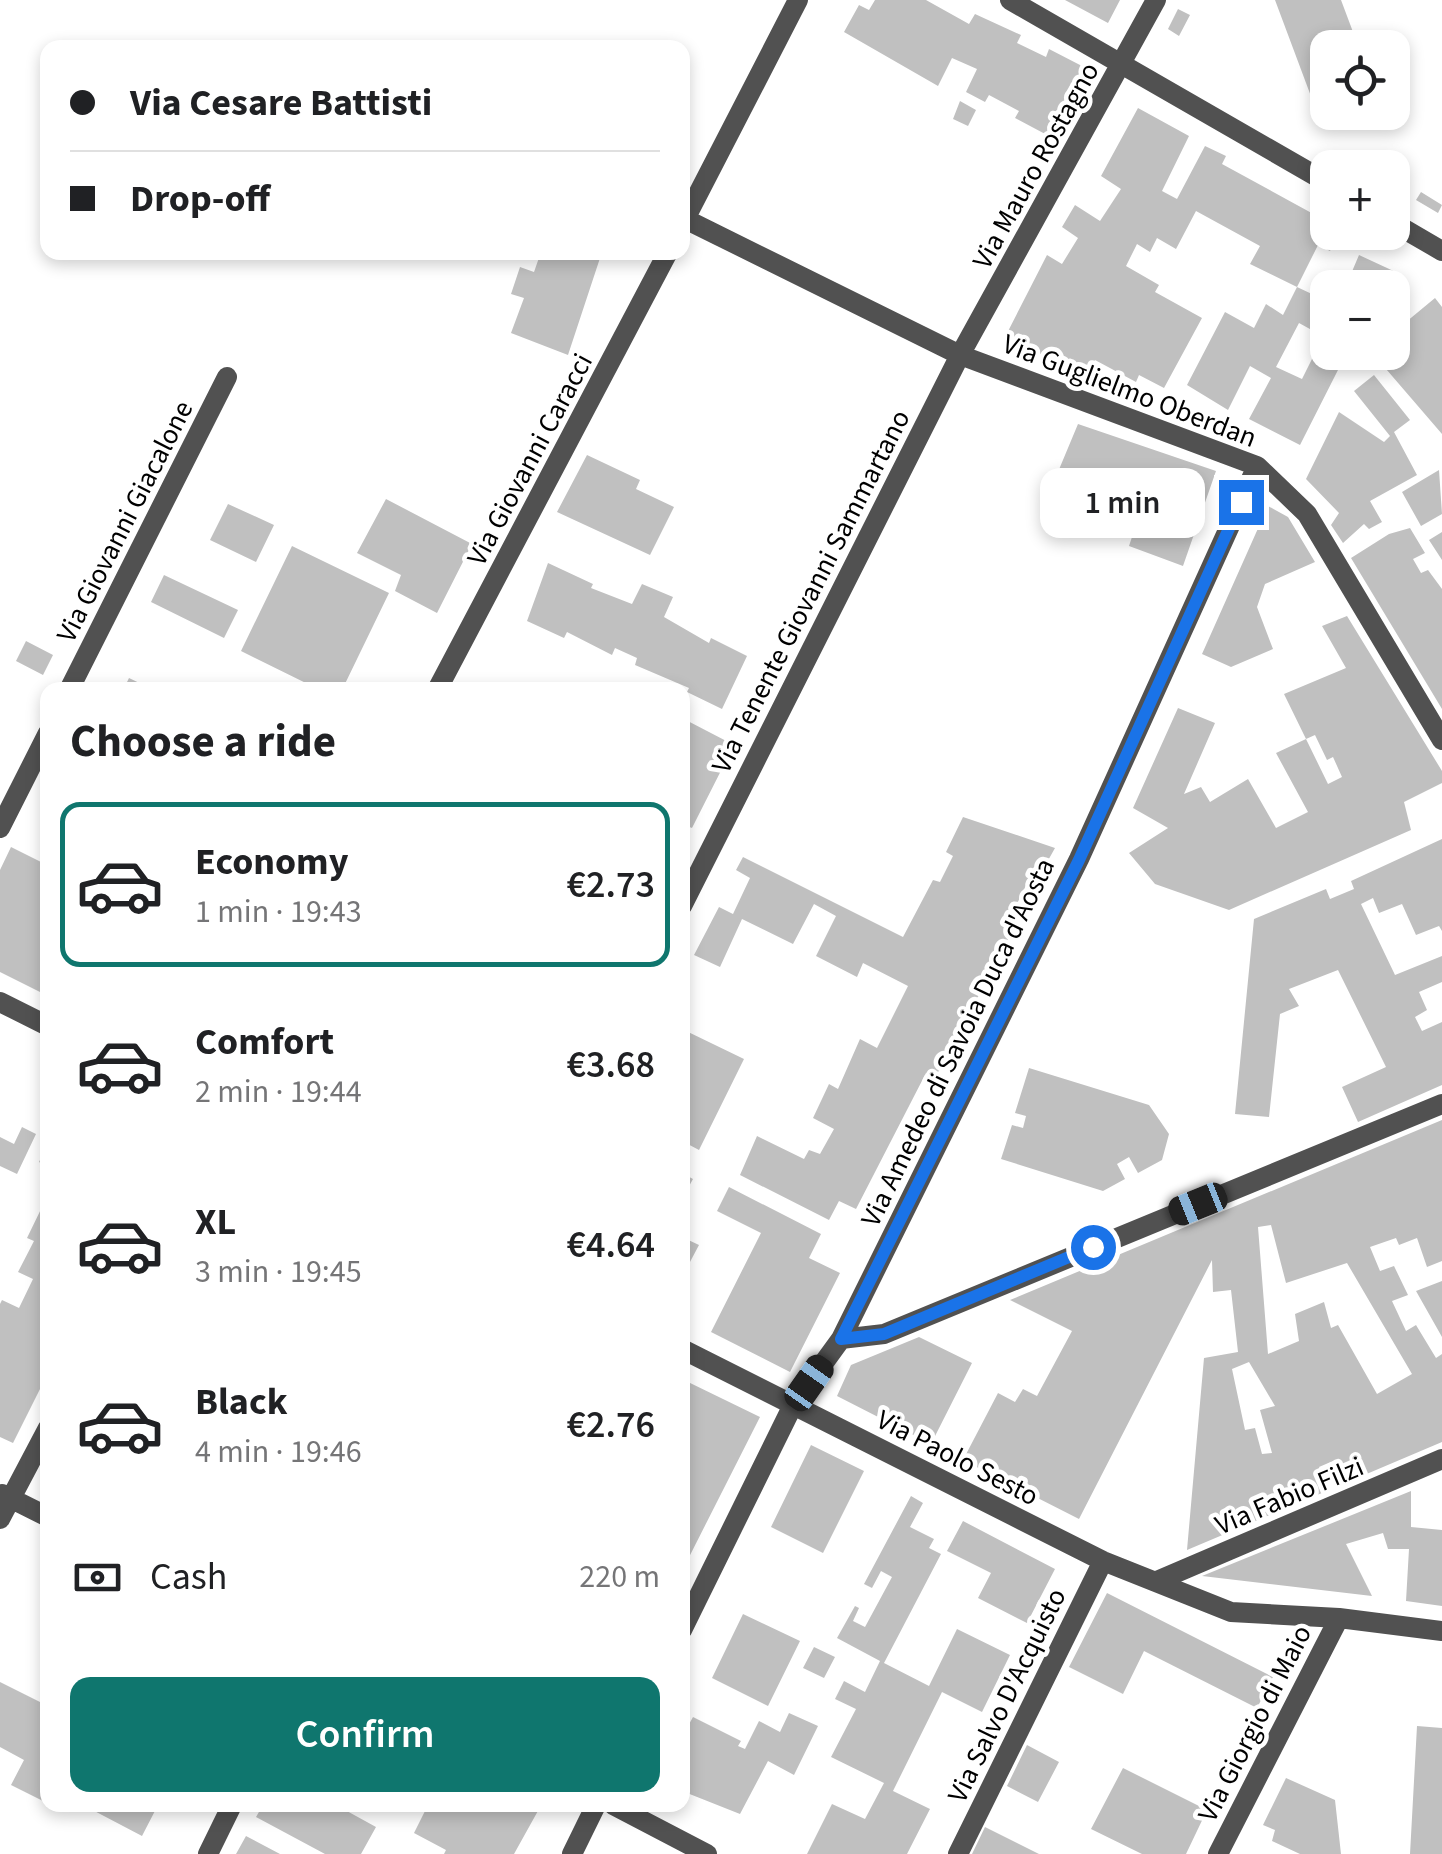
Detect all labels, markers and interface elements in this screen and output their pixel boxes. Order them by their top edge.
map controls [1310,30,1410,370]
button: locate [1310,30,1410,130]
street label: Via Mauro Rostagno [963,55,1109,276]
text: Via Cesare Battisti [130,76,432,130]
button: + [1310,150,1410,250]
text: Drop-off [130,172,270,226]
button: − [1310,270,1410,370]
street label: Via Guglielmo Oberdan [997,324,1262,458]
street label: Via Giovanni Caracci [457,346,603,573]
street label: Via Giovanni Giacalone [47,394,203,649]
street label: Via Tenente Giovanni Sammartano [702,403,920,780]
callout: 1 min [1041,467,1206,537]
text: 1 min [1084,480,1161,526]
route end [1219,480,1264,525]
text: Choose a ride [70,710,336,774]
text: Economy [195,835,348,889]
icon: car [75,840,165,930]
street label: Via Amedeo di Savoia Duca d'Aosta [851,851,1065,1233]
text: €2.73 [567,858,655,912]
text: 1 min · 19:43 [195,889,362,935]
text: Comfort [195,1015,334,1069]
icon: car [75,1020,165,1110]
text: €3.68 [567,1038,655,1092]
text: 2 min · 19:44 [195,1069,362,1115]
car [1165,1179,1231,1229]
text: XL [195,1195,236,1249]
icon: car [75,1200,165,1290]
text: €4.64 [567,1218,655,1272]
route start [1071,1225,1116,1270]
text: 3 min · 19:45 [195,1249,362,1295]
car [780,1350,838,1416]
text: Black [195,1375,288,1429]
icon: car [75,1380,165,1470]
text: €2.76 [567,1398,655,1452]
street label: Via Paolo Sesto [870,1400,1046,1516]
text: 4 min · 19:46 [195,1429,362,1475]
street label: Via Fabio Filzi [1209,1447,1370,1545]
icon: cash [70,1550,125,1605]
text: Cash [150,1550,227,1604]
text: 220 m [579,1554,660,1600]
street label: Via Salvo D'Acquisto [938,1581,1076,1809]
street label: Via Giorgio di Maio [1188,1618,1322,1829]
button: Confirm [70,1677,660,1792]

